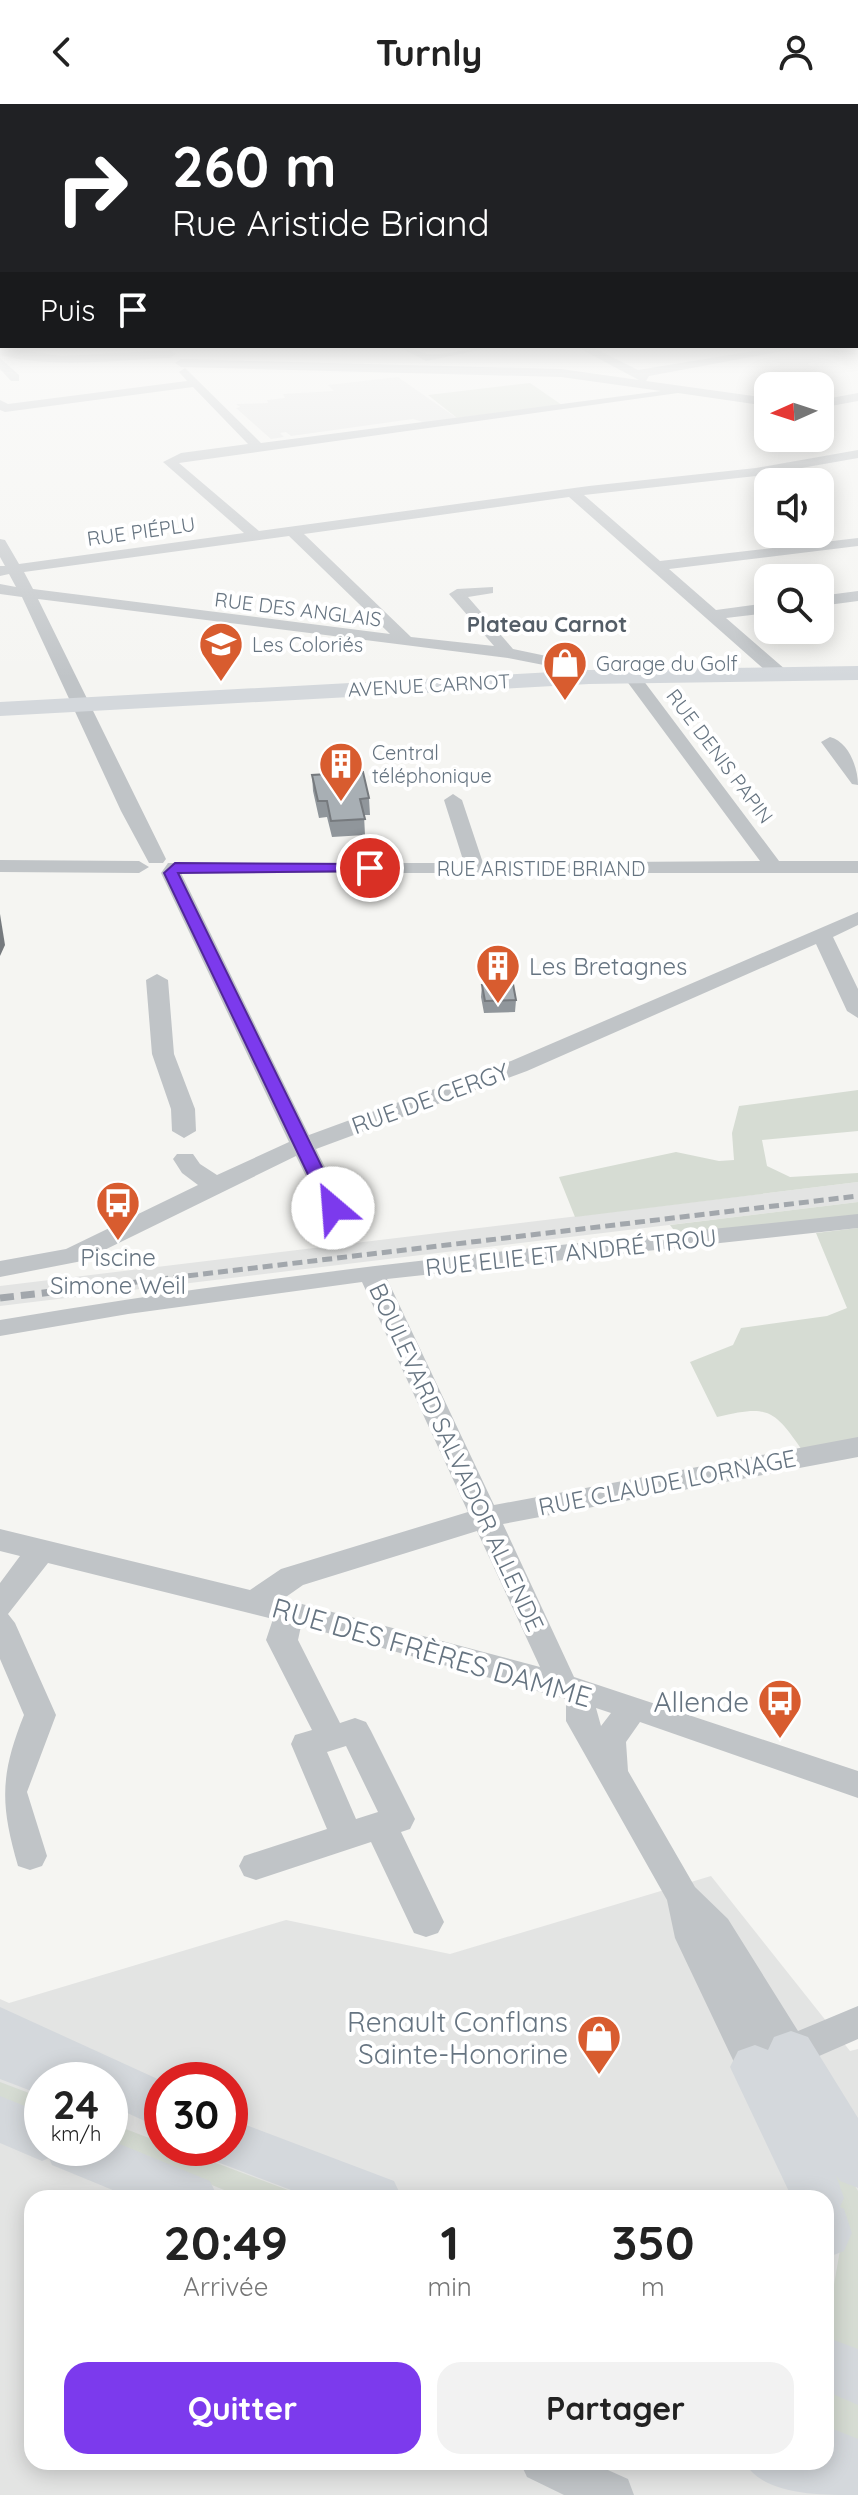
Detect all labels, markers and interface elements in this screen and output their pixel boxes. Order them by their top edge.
icon: back [40,30,84,74]
text: Turnly [376,30,482,75]
icon: person [774,30,818,74]
text: 260 m [172,131,337,201]
icon: right [40,136,144,240]
text: Rue Aristide Briand [172,200,489,245]
icon: arrive [111,288,155,332]
text: Puis [40,291,95,329]
north arrow [754,372,834,452]
map controls [754,372,834,644]
button: sound [754,468,834,548]
street label: RUE PIÉPLU [85,511,197,551]
button: search [754,564,834,644]
street label: RUE DES ANGLAIS [213,586,383,632]
district label: Plateau Carnot [467,610,627,638]
school or university icon: Les Coloriés [197,620,245,683]
place label: Les Coloriés [252,632,363,657]
shop icon: Garage du Golf [541,639,589,702]
place label: Garage du Golf [596,651,738,676]
street label: AVENUE CARNOT [347,668,511,702]
street label: RUE DENIS PAPIN [661,684,779,828]
building icon: Central téléphonique [317,740,365,803]
place label: Central téléphonique [372,740,492,788]
pin [336,834,404,902]
icon: arrive [348,846,392,890]
street label: RUE ARISTIDE BRIAND [437,856,645,881]
building icon: Les Bretagnes [474,942,522,1005]
place label: Les Bretagnes [529,951,687,981]
street label: RUE DE CERGY [347,1056,513,1140]
position arrow [291,1166,375,1250]
bus stop icon: Piscine Simone Weil [94,1179,142,1242]
street label: RUE ELIE ET ANDRÉ TROU [424,1222,718,1282]
place label: Piscine Simone Weil [50,1242,186,1300]
street label: BOULEVARD SALVADOR ALLENDE [363,1278,551,1636]
street label: RUE CLAUDE LORNAGE [536,1442,798,1522]
street label: RUE DES FRÈRES DAMME [268,1590,596,1714]
bus stop icon: Allende [756,1677,804,1740]
place label: Allende [653,1684,749,1719]
place label: Renault Conflans Sainte-Honorine [347,2004,568,2071]
shop icon: Renault Conflans Sainte-Honorine [575,2013,623,2076]
speed limit sign: 30 [144,2062,248,2166]
text: 24 [53,2079,99,2129]
text: km/h [51,2121,101,2146]
text: 20:49 [164,2212,288,2272]
text: 1 [440,2212,459,2272]
text: 350 [611,2212,694,2272]
text: Arrivée [183,2270,269,2303]
text: min [428,2270,472,2303]
text: m [641,2270,665,2303]
button: Quitter [64,2362,421,2454]
button: Partager [437,2362,794,2454]

